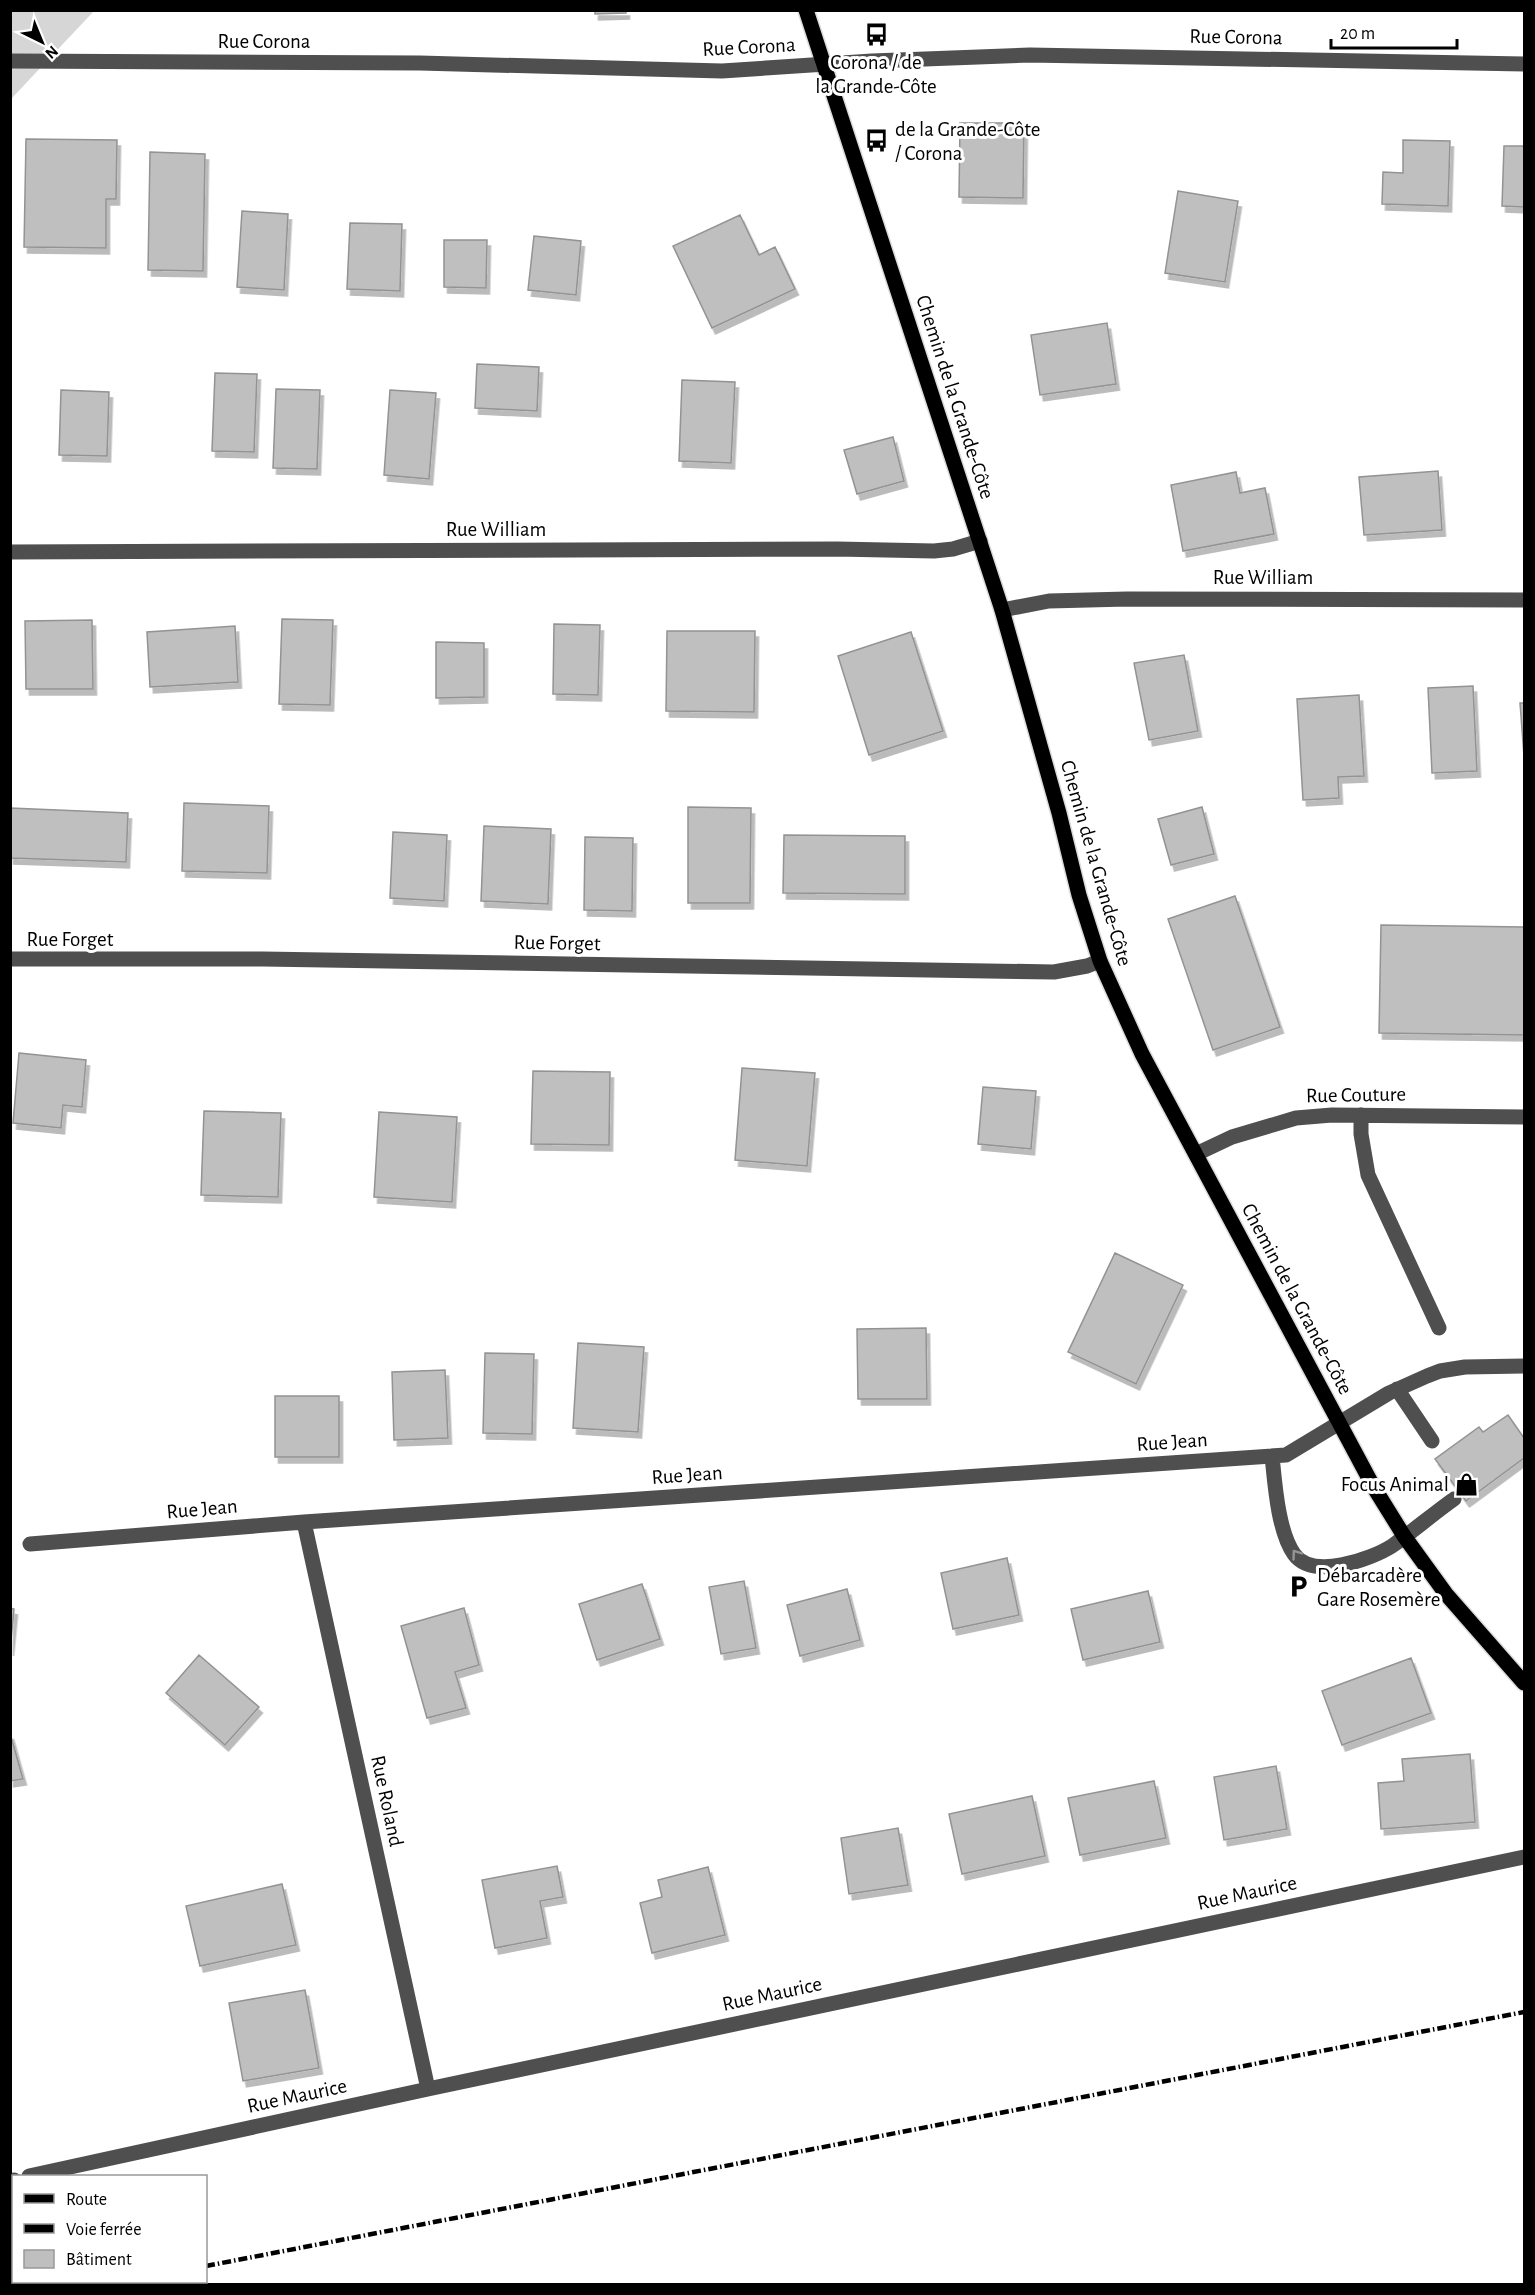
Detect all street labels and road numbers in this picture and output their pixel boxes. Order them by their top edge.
street label: Rue Corona [1189,26,1283,48]
street label: Rue Corona [217,31,311,52]
street label: Rue Corona [702,34,796,60]
street label: Chemin de la Grande-Côte [912,292,998,502]
street label: Rue William [446,519,546,540]
street label: Rue William [1213,567,1313,588]
street label: Chemin de la Grande-Côte [1057,758,1135,968]
street label: Rue Forget [27,929,114,950]
street label: Rue Forget [513,932,601,954]
street label: Rue Couture [1306,1084,1406,1106]
street label: Chemin de la Grande-Côte [1238,1200,1356,1398]
street label: Rue Jean [1136,1429,1208,1455]
street label: Rue Jean [651,1462,723,1488]
street label: Rue Jean [166,1495,238,1523]
street label: Rue Roland [367,1753,407,1849]
street label: Rue Maurice [1195,1872,1299,1914]
street label: Rue Maurice [720,1973,824,2015]
street label: Rue Maurice [245,2075,349,2117]

